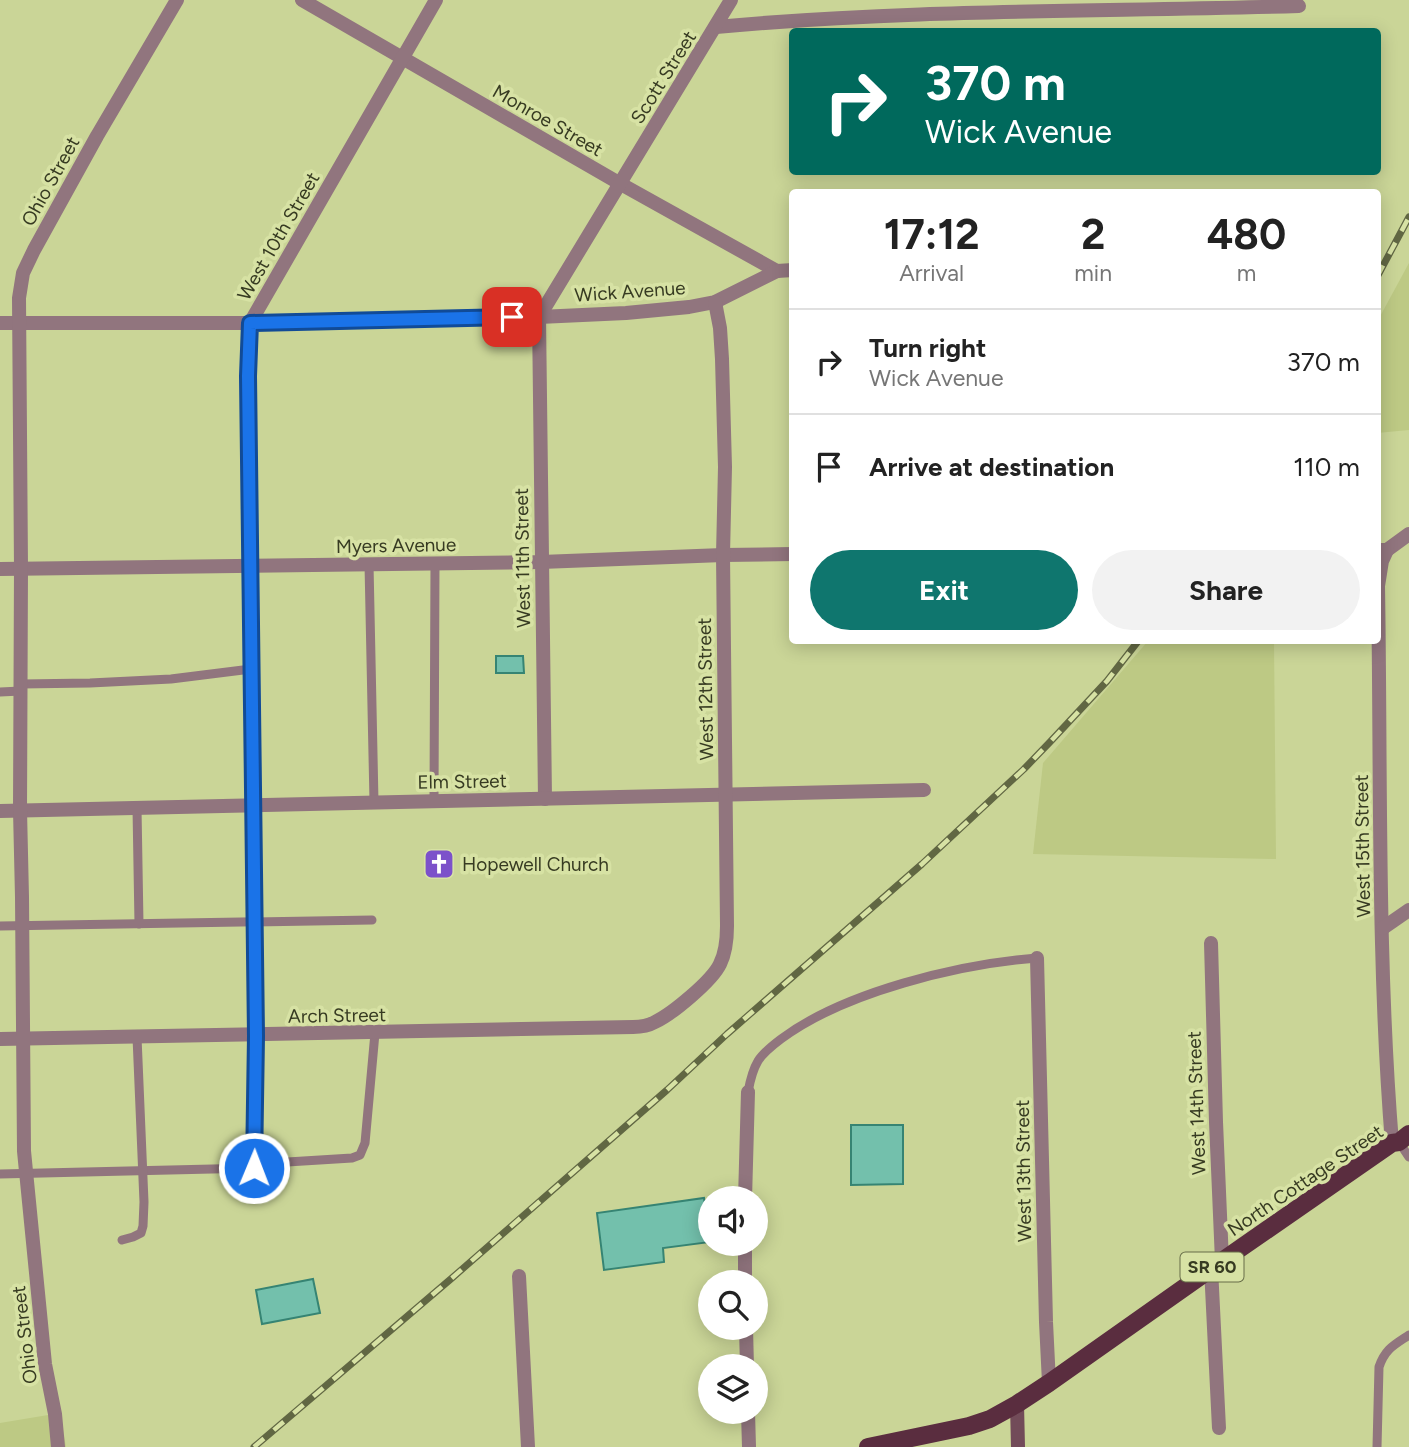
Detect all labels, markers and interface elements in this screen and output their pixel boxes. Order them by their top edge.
street label: Scott Street [626,27,701,128]
text: 370 m [925,53,1066,112]
icon: right [810,56,901,147]
street label: Monroe Street [489,80,607,161]
text: Wick Avenue [925,113,1112,151]
street label: Ohio Street [16,133,84,230]
street label: West 10th Street [232,168,324,304]
text: 17:12 [884,209,980,260]
text: 2 [1081,209,1105,260]
text: 480 [1207,209,1286,260]
text: Arrival [899,259,964,287]
text: min [1074,259,1112,287]
text: m [1237,259,1256,287]
street label: Wick Avenue [574,276,686,307]
pin [482,287,542,347]
icon: arrive [493,298,531,336]
text: Turn right [869,332,986,364]
icon: right [810,343,848,381]
text: 370 m [1287,346,1360,378]
text: Wick Avenue [869,364,1003,392]
icon: arrive [810,448,848,486]
text: Arrive at destination [869,451,1114,483]
text: 110 m [1293,451,1360,483]
street label: West 11th Street [510,488,535,628]
street label: Myers Avenue [336,533,456,558]
button: Exit [810,550,1078,630]
button: Share [1092,550,1360,630]
street label: West 12th Street [693,617,718,761]
street label: Elm Street [417,769,507,794]
street label: West 15th Street [1350,774,1375,918]
church icon: Hopewell Church [422,847,456,881]
place label: Hopewell Church [462,853,609,876]
street label: Arch Street [288,1003,386,1028]
street label: West 14th Street [1182,1031,1211,1175]
street label: West 13th Street [1011,1100,1036,1242]
street label: North Cottage Street [1223,1120,1387,1241]
position arrow [217,1131,291,1205]
map controls [698,1186,768,1424]
button: sound [698,1186,768,1256]
road number: SR 60 [1180,1252,1244,1282]
button: search [698,1270,768,1340]
street label: Ohio Street [7,1285,42,1385]
button: layers [698,1354,768,1424]

